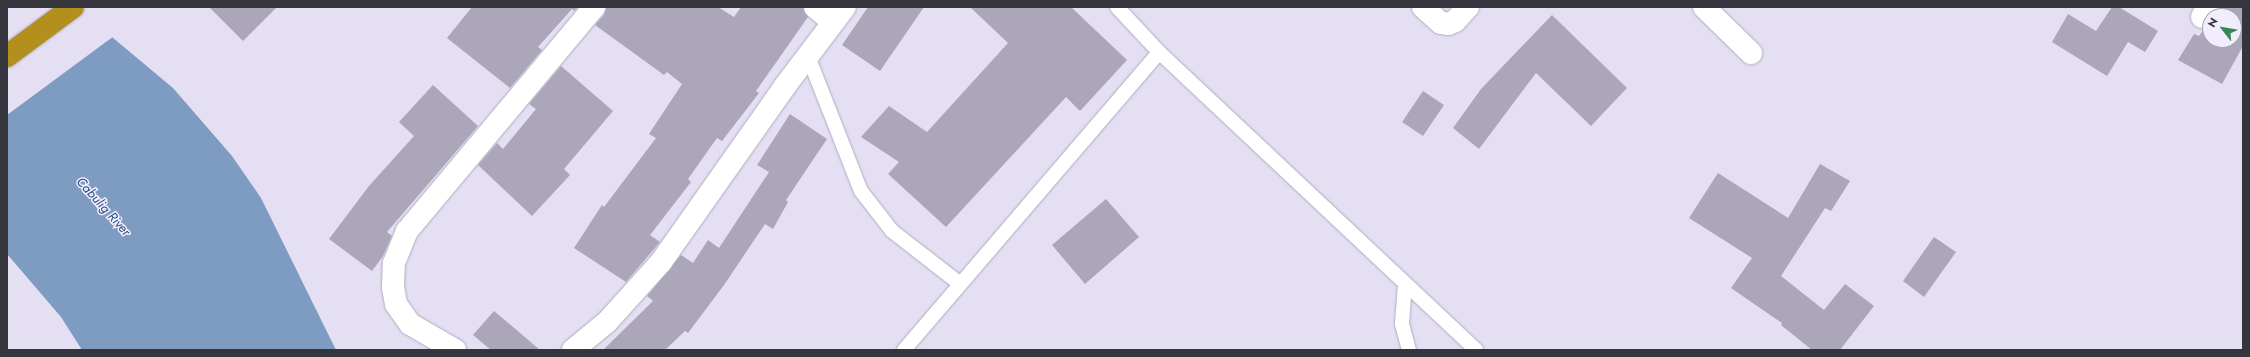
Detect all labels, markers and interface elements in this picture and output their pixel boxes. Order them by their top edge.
north arrow [2202,8,2242,48]
text: N [2203,14,2222,30]
water label: Cabulig River [73,174,133,240]

